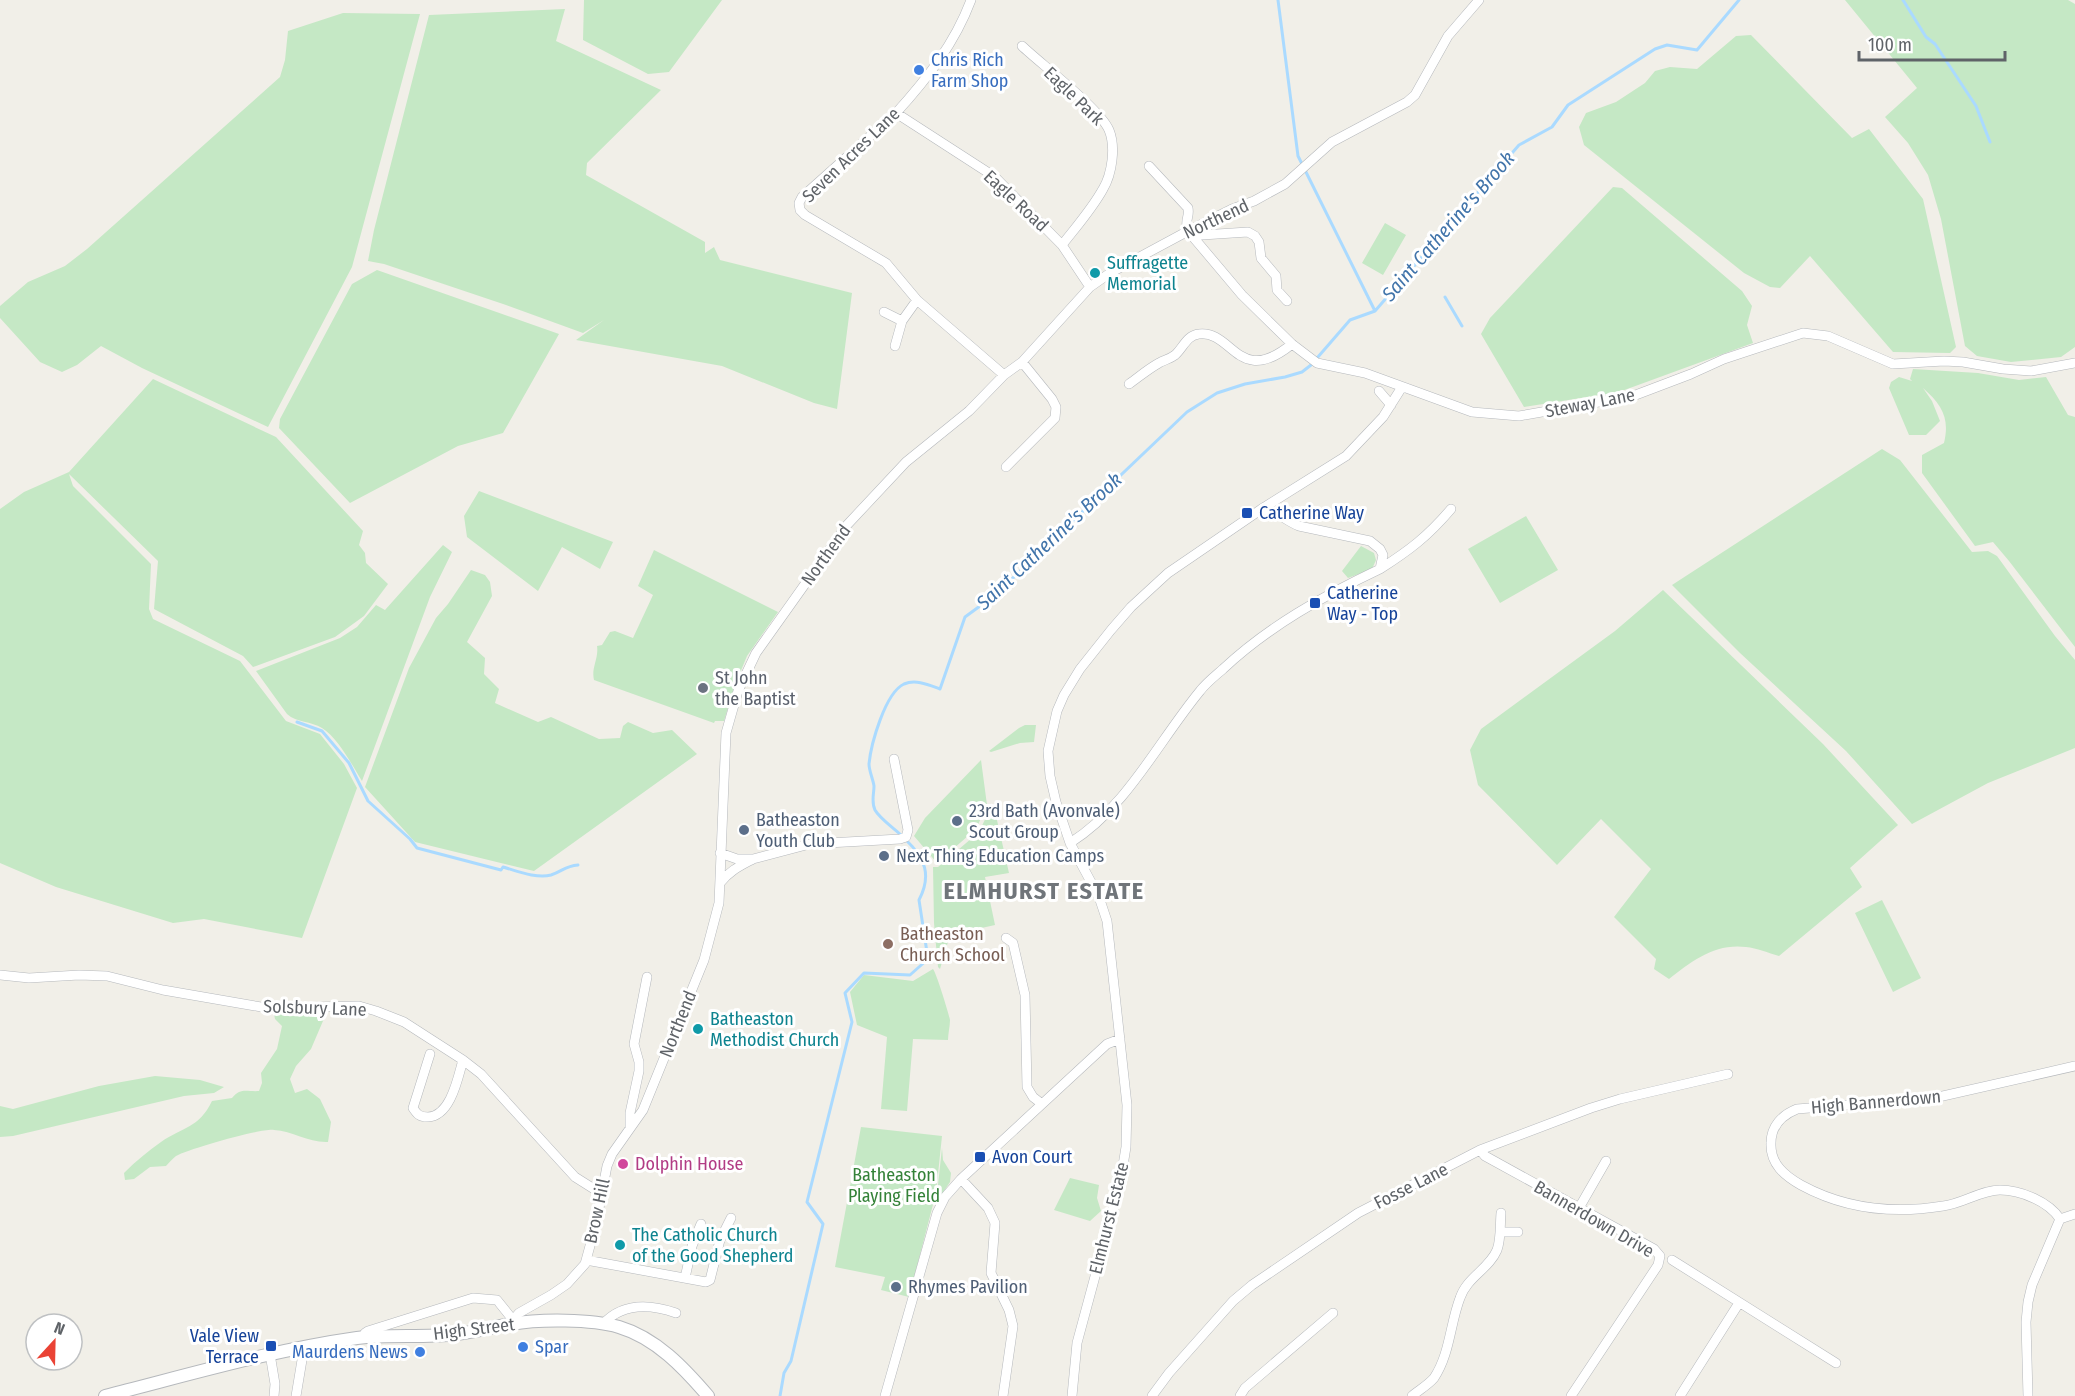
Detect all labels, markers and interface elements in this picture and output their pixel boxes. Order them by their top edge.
scale bar [1859,24,2004,62]
text: 100 m [1868,34,1912,56]
place label: Chris Rich Farm Shop [931,49,1008,92]
street label: Eagle Park [1039,62,1109,130]
marker: Chris Rich Farm Shop [912,63,926,77]
street label: Seven Acres Lane [798,103,904,207]
water label: Saint Catherine's Brook [1376,146,1520,306]
street label: Eagle Road [979,166,1053,236]
street label: Northend [1180,194,1252,244]
place label: Suffragette Memorial [1107,252,1188,295]
marker: Suffragette Memorial [1088,266,1102,280]
street label: Steway Lane [1543,384,1637,422]
water label: Saint Catherine's Brook [971,467,1127,615]
place label: Catherine Way [1259,502,1364,524]
marker: Catherine Way [1240,506,1254,520]
street label: Northend [797,520,855,590]
place label: Catherine Way - Top [1327,582,1398,625]
marker: Catherine Way - Top [1308,596,1322,610]
place label: St John the Baptist [715,667,796,710]
marker: St John the Baptist [696,681,710,695]
place label: 23rd Bath (Avonvale) Scout Group [969,800,1120,843]
place label: Batheaston Youth Club [756,809,840,852]
marker: 23rd Bath (Avonvale) Scout Group [950,814,964,828]
marker: Batheaston Youth Club [737,823,751,837]
place label: Next Thing Education Camps [896,845,1104,867]
marker: Next Thing Education Camps [877,849,891,863]
district label: ELMHURST ESTATE [943,877,1145,905]
place label: Batheaston Church School [900,923,1005,966]
marker: Batheaston Church School [881,937,895,951]
street label: Northend [655,987,701,1061]
street label: Solsbury Lane [263,995,367,1021]
place label: Batheaston Methodist Church [710,1008,839,1051]
marker: Batheaston Methodist Church [691,1022,705,1036]
street label: High Bannerdown [1810,1085,1942,1119]
place label: Avon Court [992,1146,1073,1168]
marker: Avon Court [973,1150,987,1164]
place label: Dolphin House [635,1153,743,1175]
marker: Dolphin House [616,1157,630,1171]
street label: Fosse Lane [1370,1158,1452,1214]
street label: Elmhurst Estate [1084,1160,1134,1276]
park label: Batheaston Playing Field [848,1164,940,1207]
street label: Brow Hill [579,1176,615,1246]
street label: Bannerdown Drive [1530,1176,1658,1262]
place label: The Catholic Church of the Good Shepherd [632,1224,794,1267]
marker: The Catholic Church of the Good Shepherd [613,1238,627,1252]
place label: Rhymes Pavilion [908,1276,1028,1298]
marker: Rhymes Pavilion [889,1280,903,1294]
north arrow [24,1312,84,1372]
street label: High Street [432,1313,516,1345]
text: N [51,1318,67,1339]
place label: Vale View Terrace [190,1325,259,1368]
place label: Spar [535,1336,569,1358]
marker: Vale View Terrace [264,1339,278,1353]
marker: Spar [516,1340,530,1354]
place label: Maurdens News [292,1341,408,1363]
marker: Maurdens News [413,1345,427,1359]

